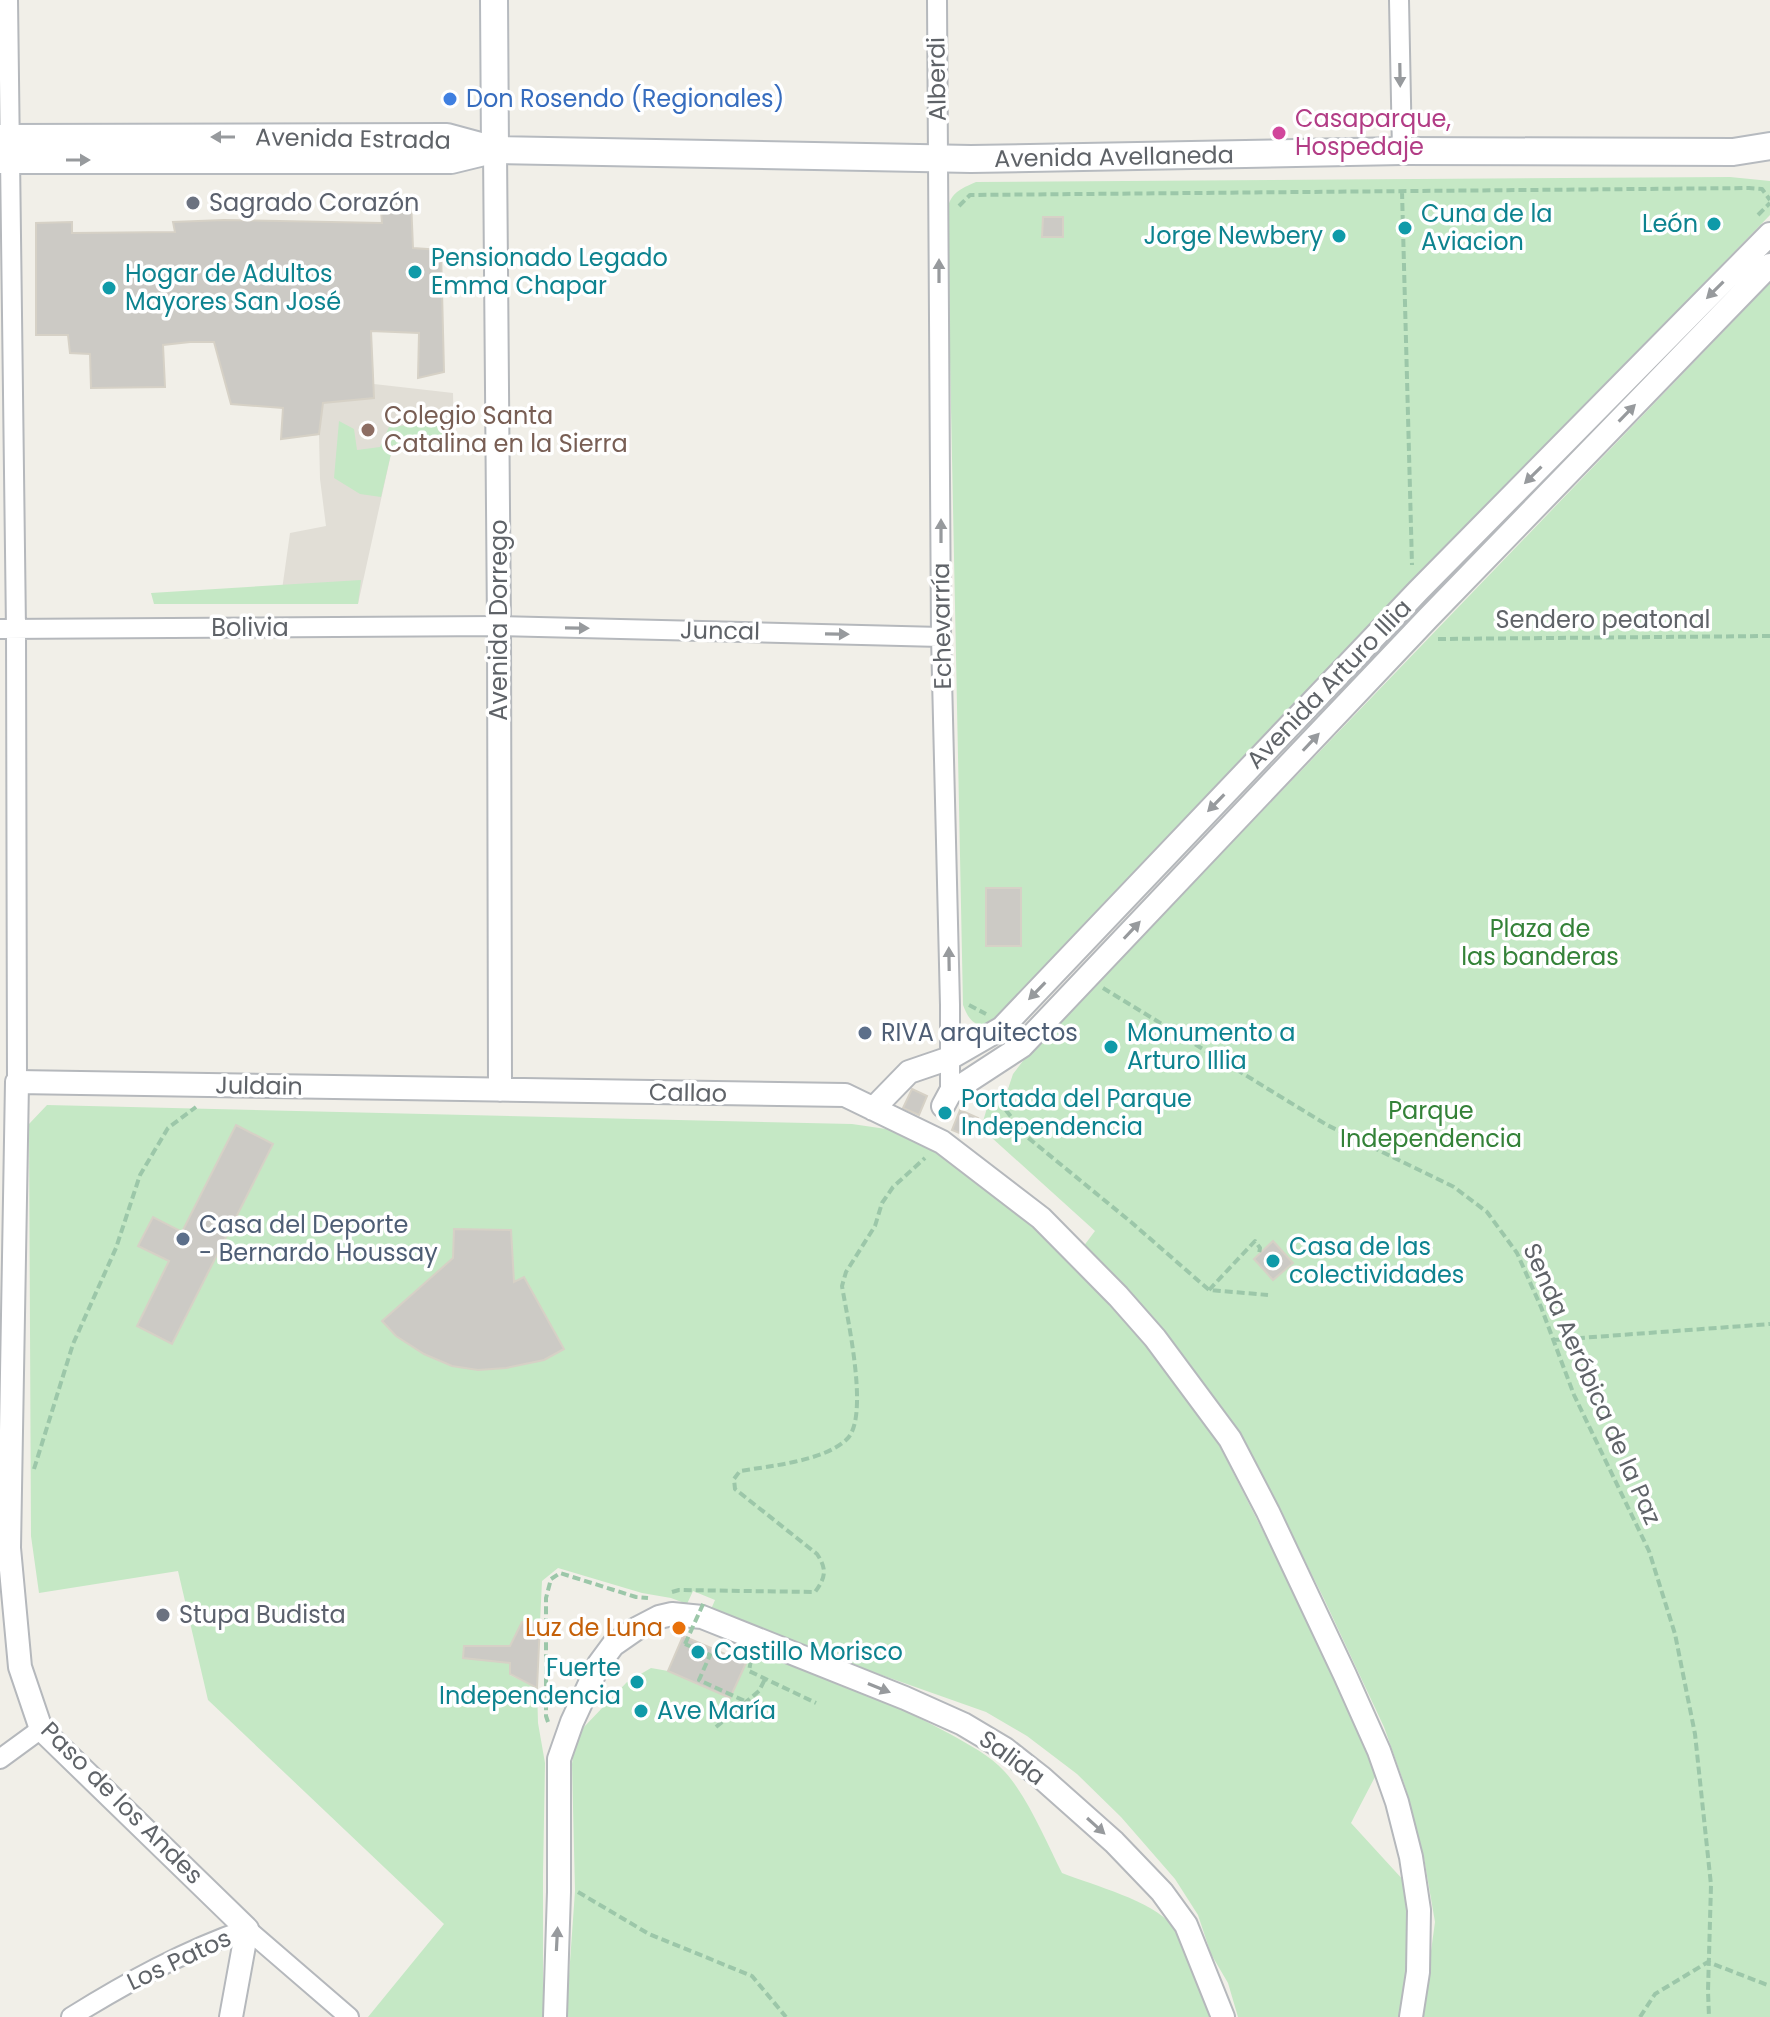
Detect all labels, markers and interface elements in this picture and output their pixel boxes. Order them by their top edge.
street label: Alberdi [919,37,954,121]
one-way arrow [1394,63,1407,88]
place label: Don Rosendo (Regionales) [466,82,784,115]
marker: Don Rosendo (Regionales) [441,90,459,108]
place label: Casaparque, Hospedaje [1295,102,1451,163]
street label: Avenida Estrada [255,120,451,157]
marker: Casaparque, Hospedaje [1270,124,1288,142]
one-way arrow [210,131,235,143]
street label: Avenida Avellaneda [994,138,1234,175]
one-way arrow [66,154,91,166]
place label: Sagrado Corazón [209,186,419,219]
marker: Sagrado Corazón [184,194,202,212]
place label: Cuna de la Aviacion [1421,197,1553,258]
place label: León [1642,207,1698,240]
marker: León [1705,215,1723,233]
place label: Jorge Newbery [1143,219,1323,252]
marker: Cuna de la Aviacion [1396,219,1414,237]
marker: Jorge Newbery [1330,227,1348,245]
place label: Pensionado Legado Emma Chapar [431,241,668,302]
place label: Hogar de Adultos Mayores San José [125,257,341,318]
one-way arrow [933,258,945,283]
marker: Pensionado Legado Emma Chapar [406,263,424,281]
marker: Hogar de Adultos Mayores San José [100,279,118,297]
one-way arrow [1706,280,1725,299]
place label: Colegio Santa Catalina en la Sierra [384,399,628,460]
one-way arrow [1617,404,1636,423]
marker: Colegio Santa Catalina en la Sierra [359,421,377,439]
one-way arrow [1524,465,1543,484]
one-way arrow [935,518,947,543]
street label: Avenida Dorrego [482,519,515,721]
street label: Echevarría [924,562,959,690]
street label: Avenida Arturo Illia [1239,591,1418,776]
street label: Sendero peatonal [1495,603,1711,636]
street label: Bolivia [211,611,289,644]
street label: Juncal [680,613,760,648]
one-way arrow [565,621,590,634]
one-way arrow [825,628,850,641]
one-way arrow [1302,732,1320,751]
one-way arrow [1208,793,1226,812]
park label: Plaza de las banderas [1461,912,1619,973]
one-way arrow [1123,921,1141,940]
one-way arrow [943,946,955,971]
one-way arrow [1028,981,1046,1000]
place label: RIVA arquitectos [881,1016,1078,1049]
place label: Monumento a Arturo Illia [1127,1016,1295,1077]
marker: RIVA arquitectos [856,1024,874,1042]
marker: Monumento a Arturo Illia [1102,1038,1120,1056]
street label: Juldain [215,1068,303,1103]
street label: Callao [649,1075,727,1110]
place label: Portada del Parque Independencia [961,1082,1192,1143]
park label: Parque Independencia [1340,1094,1522,1155]
marker: Portada del Parque Independencia [936,1104,954,1122]
place label: Casa del Deporte - Bernardo Houssay [199,1208,438,1269]
marker: Casa del Deporte - Bernardo Houssay [174,1230,192,1248]
place label: Casa de las colectividades [1289,1230,1464,1291]
street label: Senda Aeróbica de la Paz [1515,1238,1670,1530]
marker: Casa de las colectividades [1264,1252,1282,1270]
place label: Stupa Budista [179,1598,346,1631]
marker: Stupa Budista [154,1606,172,1624]
place label: Luz de Luna [525,1611,663,1644]
marker: Luz de Luna [670,1619,688,1637]
place label: Castillo Morisco [714,1635,903,1668]
marker: Castillo Morisco [689,1643,707,1661]
place label: Fuerte Independencia [439,1651,621,1712]
marker: Fuerte Independencia [628,1673,646,1691]
one-way arrow [867,1681,891,1694]
place label: Ave María [657,1694,776,1727]
marker: Ave María [632,1702,650,1720]
street label: Paso de los Andes [34,1714,211,1891]
street label: Salida [972,1722,1052,1793]
one-way arrow [1086,1816,1105,1834]
street label: Los Patos [121,1921,236,1998]
one-way arrow [550,1926,563,1951]

